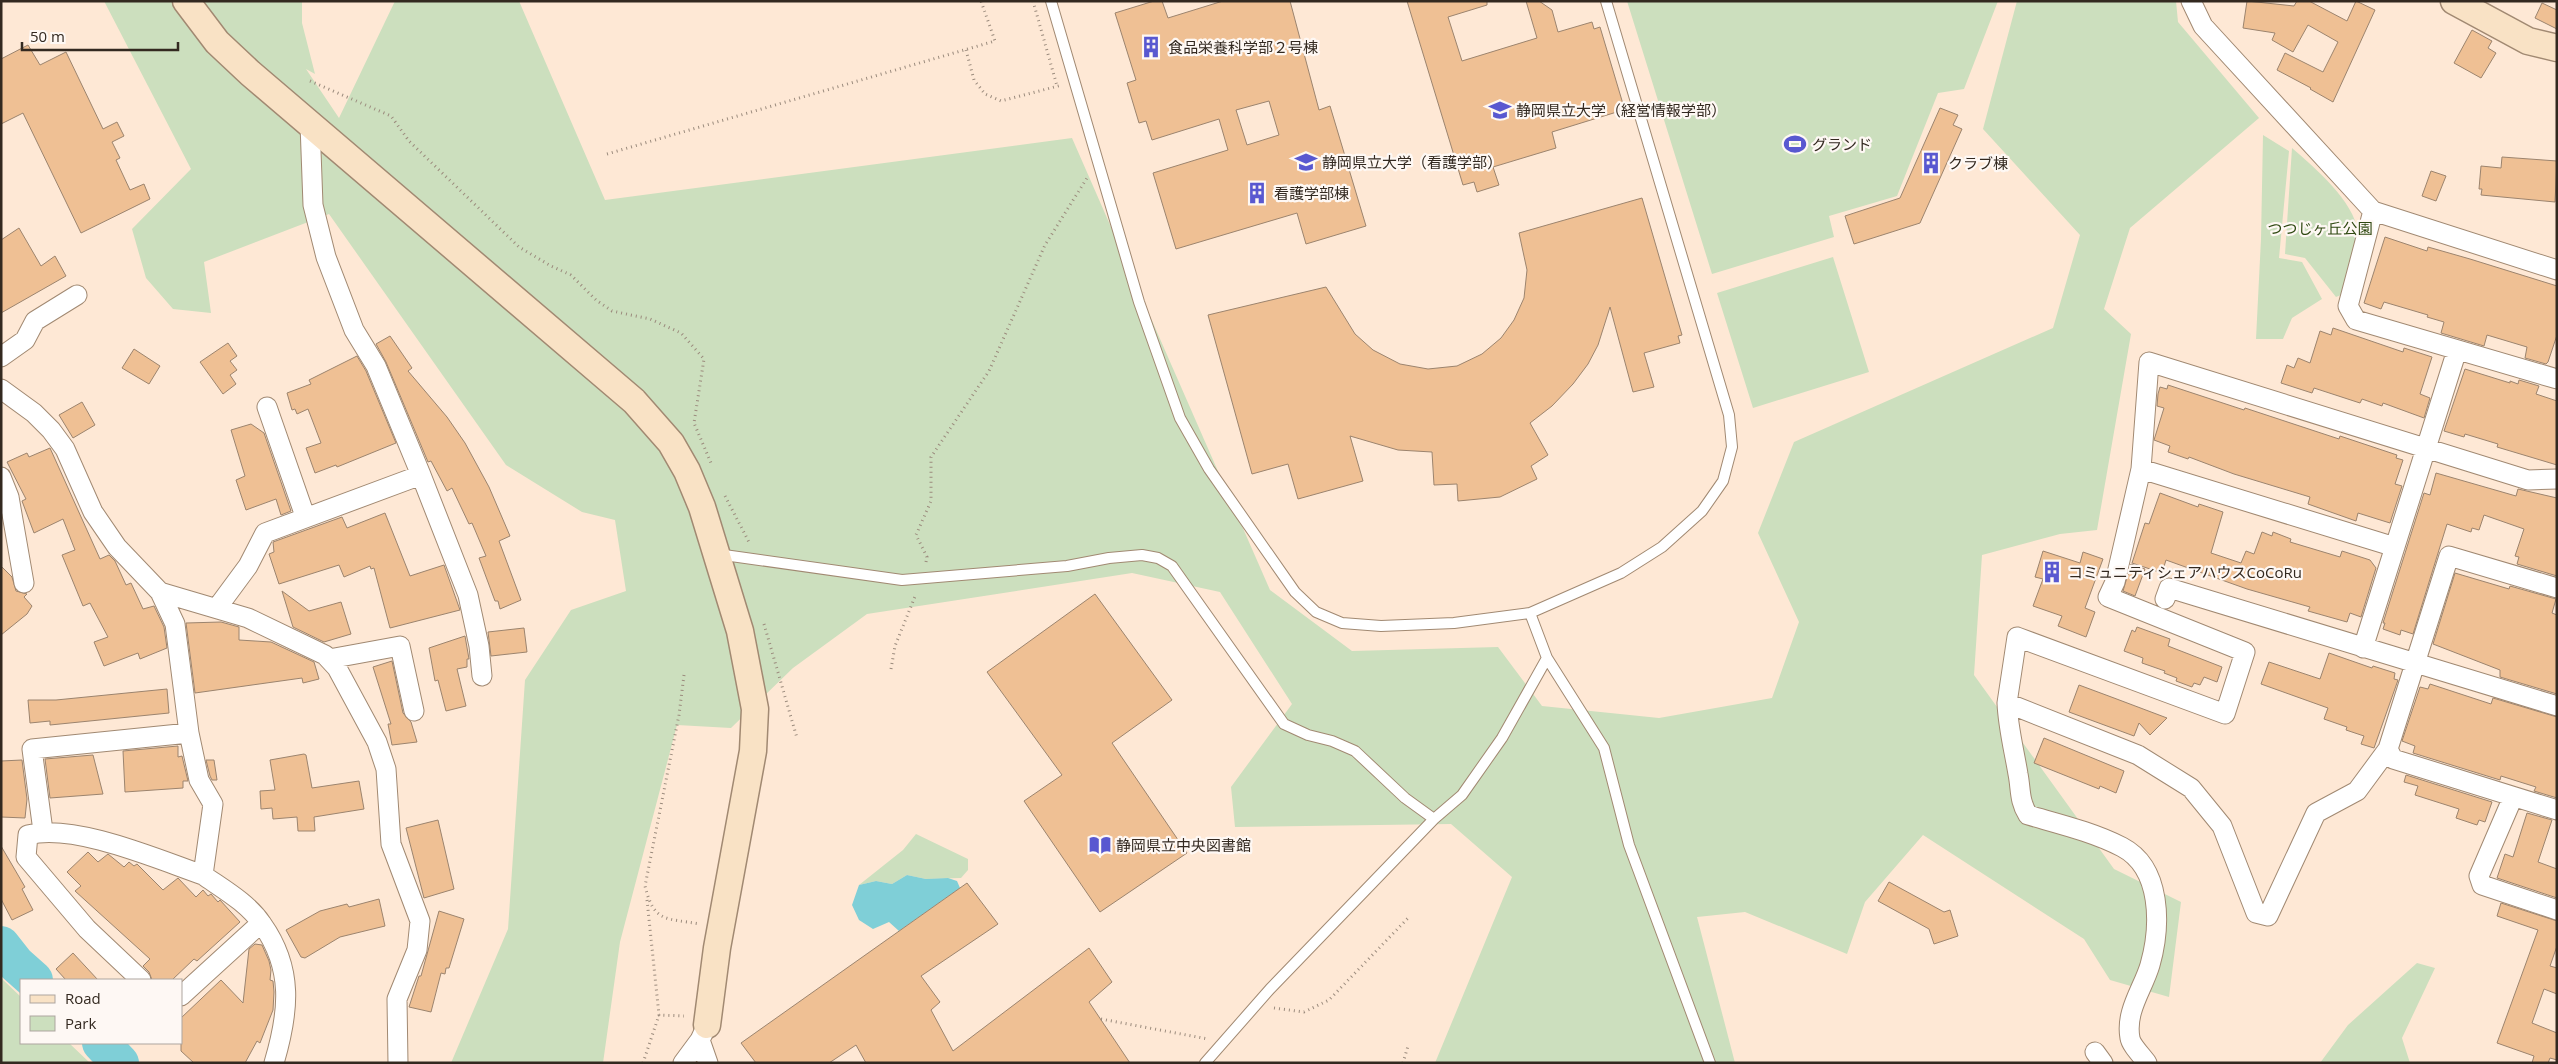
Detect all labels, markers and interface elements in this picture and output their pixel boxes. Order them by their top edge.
scale bar [22,20,179,52]
text: 50 m [30,26,65,46]
building icon: 食品栄養科学部２号棟 [1138,34,1164,60]
place label: 食品栄養科学部２号棟 [1168,37,1318,57]
school or university icon: 静岡県立大学（経営情報学部） [1487,97,1513,123]
place label: 静岡県立大学（経営情報学部） [1516,100,1726,120]
sports icon: グランド [1782,131,1808,157]
place label: グランド [1812,134,1872,154]
school or university icon: 静岡県立大学（看護学部） [1293,149,1319,175]
building icon: クラブ棟 [1918,150,1944,176]
place label: 静岡県立大学（看護学部） [1322,152,1502,172]
place label: クラブ棟 [1948,153,2008,173]
building icon: 看護学部棟 [1244,180,1270,206]
place label: 看護学部棟 [1274,183,1349,203]
park label: つつじヶ丘公園 [2267,218,2373,238]
building icon: コミュニティシェアハウスCoCoRu [2039,559,2065,585]
place label: コミュニティシェアハウスCoCoRu [2068,562,2302,582]
library icon: 静岡県立中央図書館 [1087,832,1113,858]
place label: 静岡県立中央図書館 [1116,835,1251,855]
legend [20,979,182,1044]
text: Road [65,988,101,1008]
text: Park [65,1013,96,1033]

